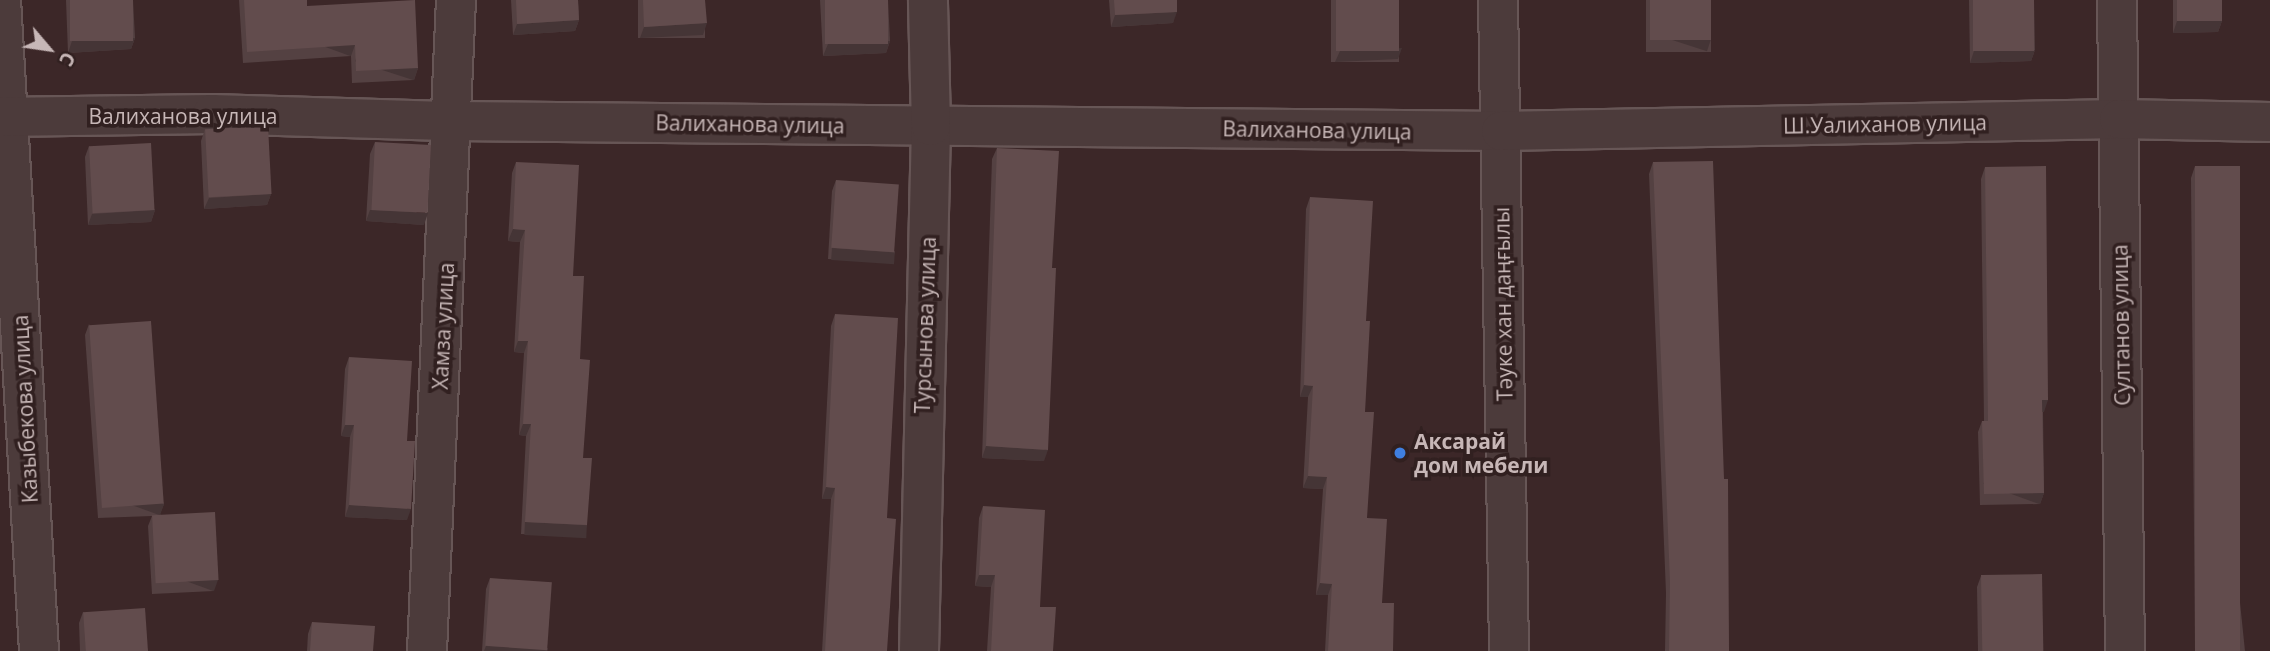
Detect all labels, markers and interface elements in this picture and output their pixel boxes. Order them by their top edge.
north arrow [14,14,84,84]
text: С [53,48,82,71]
street label: Валиханова улица [88,103,278,129]
street label: Валиханова улица [655,110,845,138]
street label: Ш.Уалиханов улица [1783,110,1987,138]
street label: Валиханова улица [1222,116,1412,144]
street label: Тәуке хан даңғылы [1489,207,1517,401]
street label: Турсынова улица [909,236,941,414]
street label: Султанов улица [2107,244,2135,406]
street label: Хамза улица [427,262,459,390]
street label: Казыбекова улица [7,314,43,504]
place label: Аксарай дом мебели [1414,428,1548,478]
marker: Аксарай дом мебели [1392,445,1408,461]

